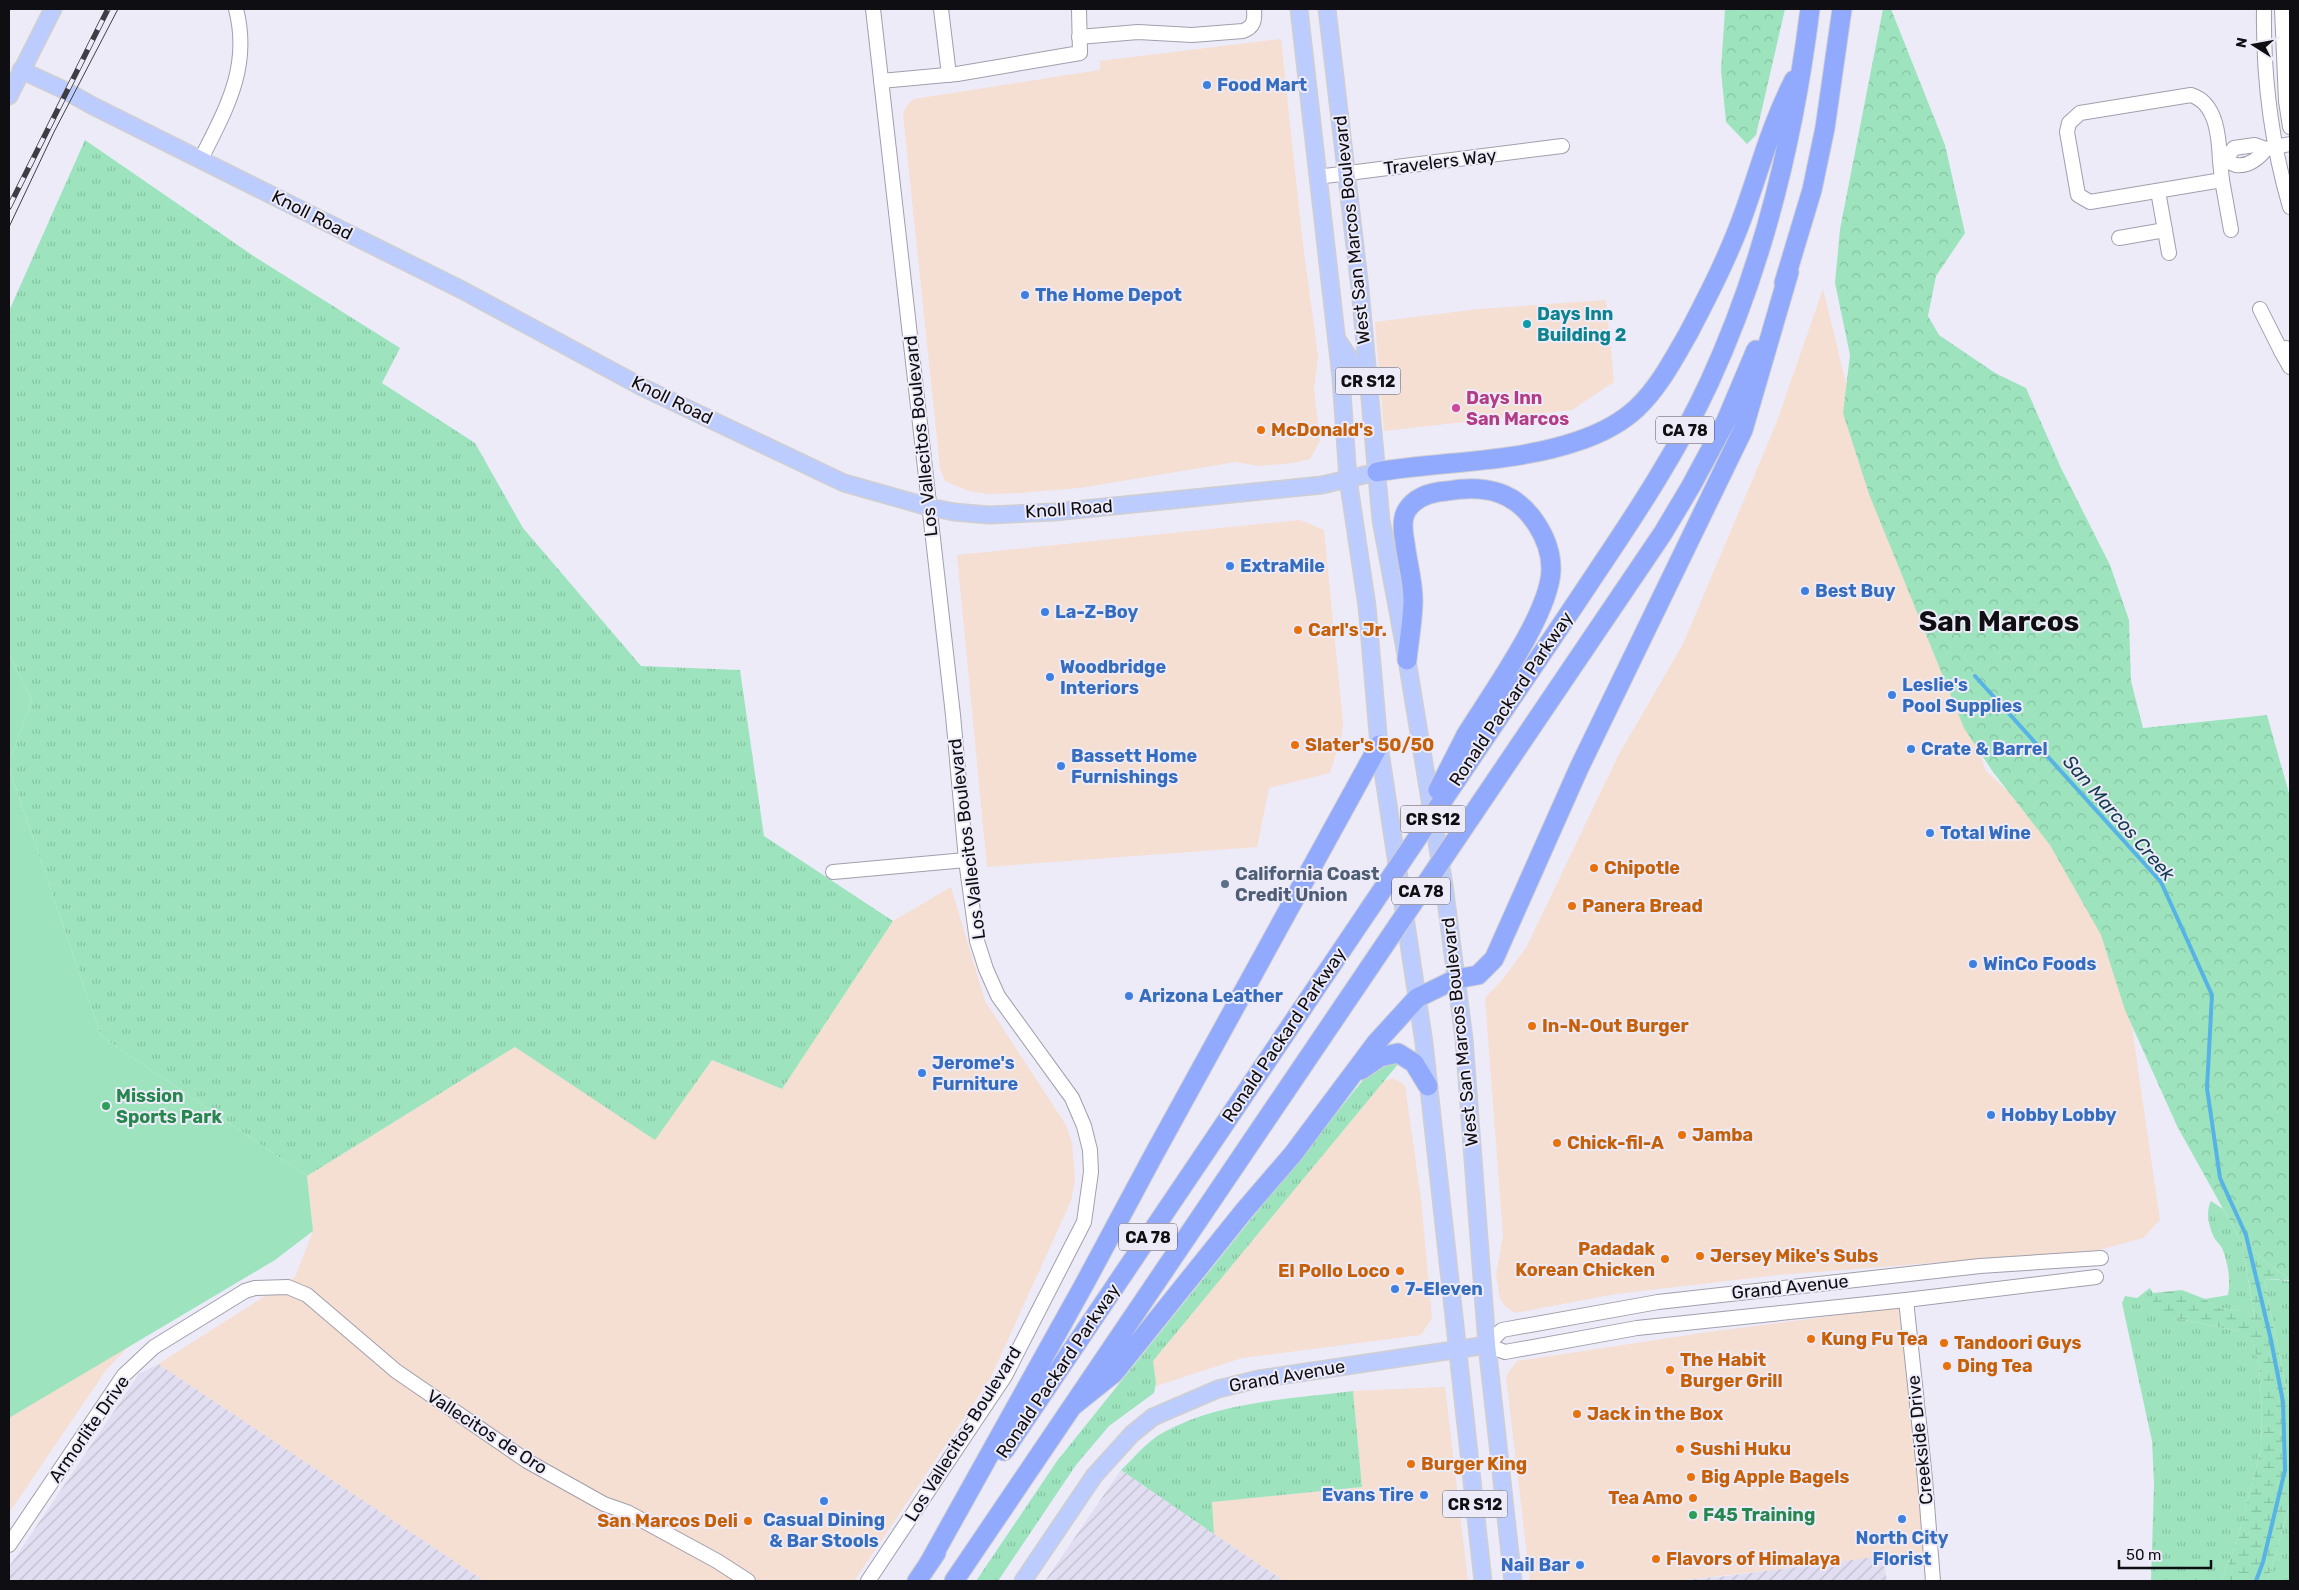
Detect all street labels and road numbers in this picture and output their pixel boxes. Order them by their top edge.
street label: West San Marcos Boulevard [1329,114,1375,346]
street label: Travelers Way [1382,144,1498,180]
street label: Knoll Road [268,185,356,245]
street label: Los Vallecitos Boulevard [899,334,943,538]
road number: CR S12 [1336,368,1400,394]
street label: Knoll Road [628,371,716,429]
road number: CA 78 [1656,416,1714,444]
street label: Knoll Road [1024,495,1114,523]
street label: Ronald Packard Parkway [1444,608,1578,790]
street label: Los Vallecitos Boulevard [944,737,990,941]
road number: CR S12 [1400,806,1466,832]
road number: CA 78 [1392,878,1450,904]
street label: West San Marcos Boulevard [1437,916,1483,1148]
street label: Ronald Packard Parkway [1217,944,1351,1126]
road number: CA 78 [1119,1224,1177,1250]
street label: Grand Avenue [1730,1270,1850,1304]
street label: Ronald Packard Parkway [991,1280,1125,1462]
street label: Los Vallecitos Boulevard [900,1342,1026,1526]
street label: Grand Avenue [1227,1355,1347,1397]
street label: Armorlite Drive [44,1371,134,1487]
street label: Creekside Drive [1902,1374,1938,1506]
street label: Vallecitos de Oro [423,1385,551,1479]
road number: CR S12 [1442,1490,1508,1518]

